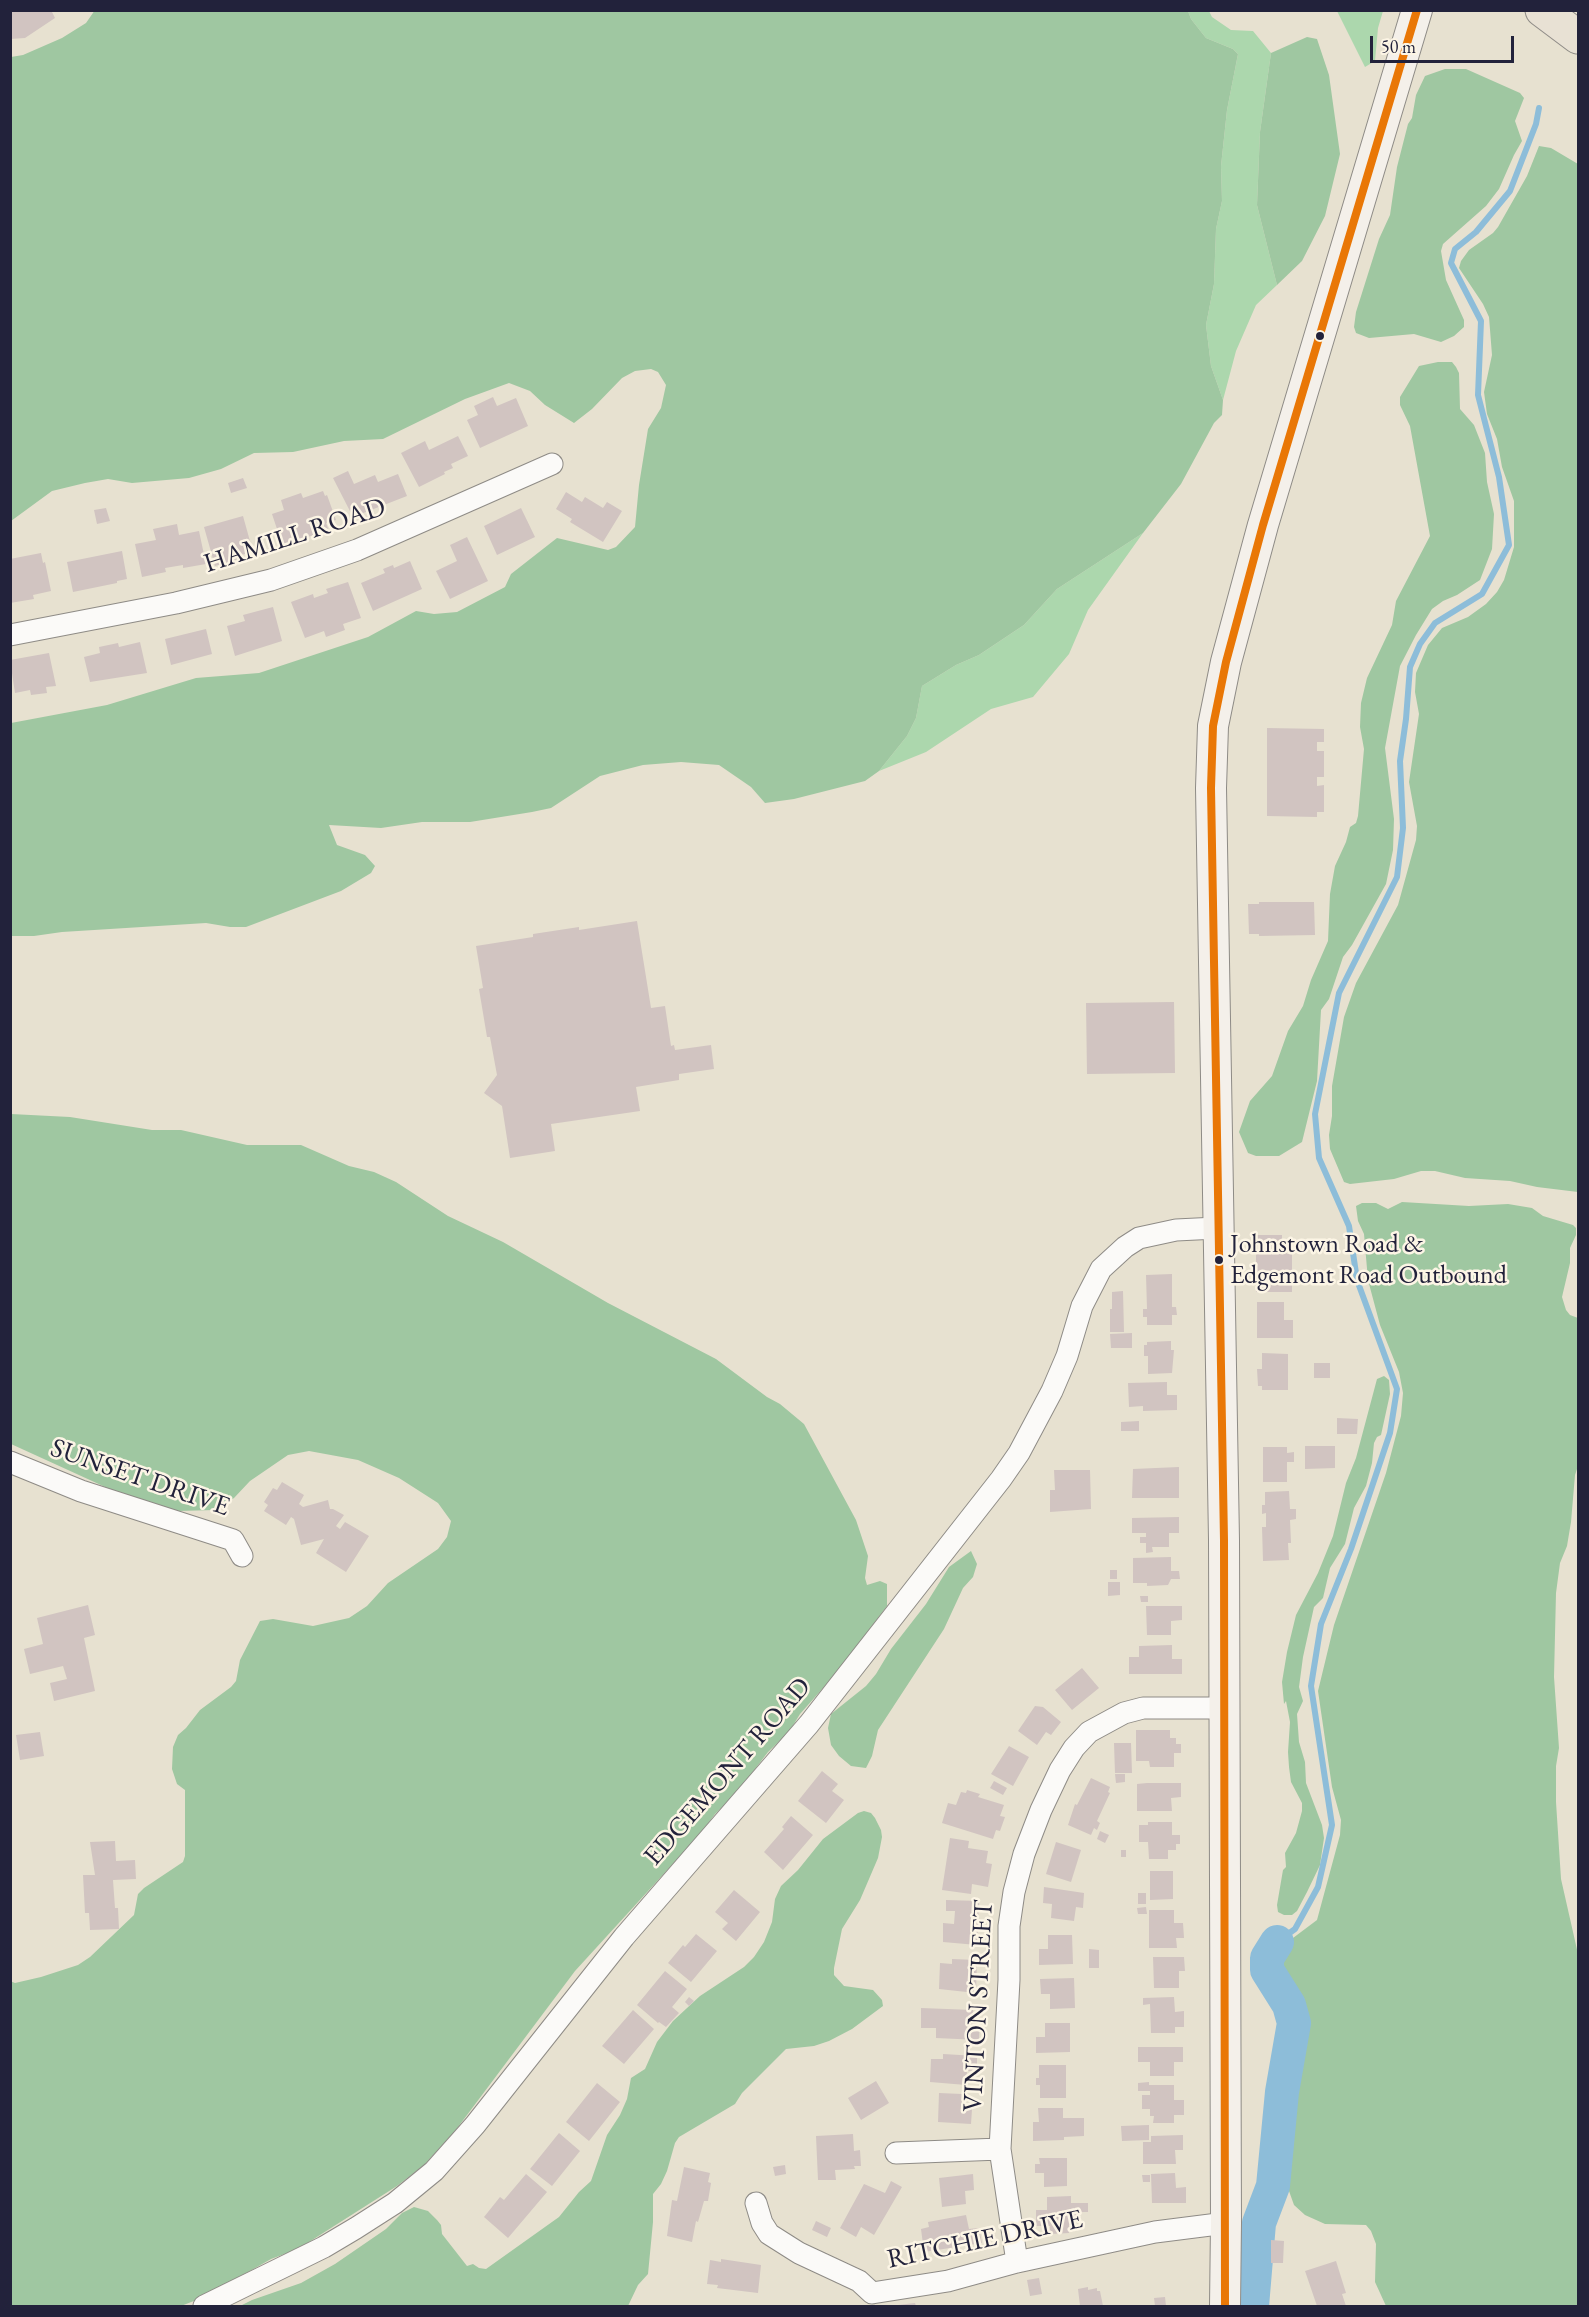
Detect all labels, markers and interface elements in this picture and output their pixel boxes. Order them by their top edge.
scale bar [1373,24,1517,62]
text: 50 m [1381,35,1416,58]
unlabelled marker [1314,330,1326,342]
street label: HAMILL ROAD [200,491,390,581]
place label: Johnstown Road & Edgemont Road Outbound [1230,1229,1507,1290]
marker: Johnstown Road & Edgemont Road Outbound [1213,1254,1225,1266]
street label: SUNSET DRIVE [46,1432,234,1524]
street label: EDGEMONT ROAD [638,1671,818,1873]
street label: VINTON STREET [957,1899,1001,2113]
street label: RITCHIE DRIVE [884,2203,1086,2277]

